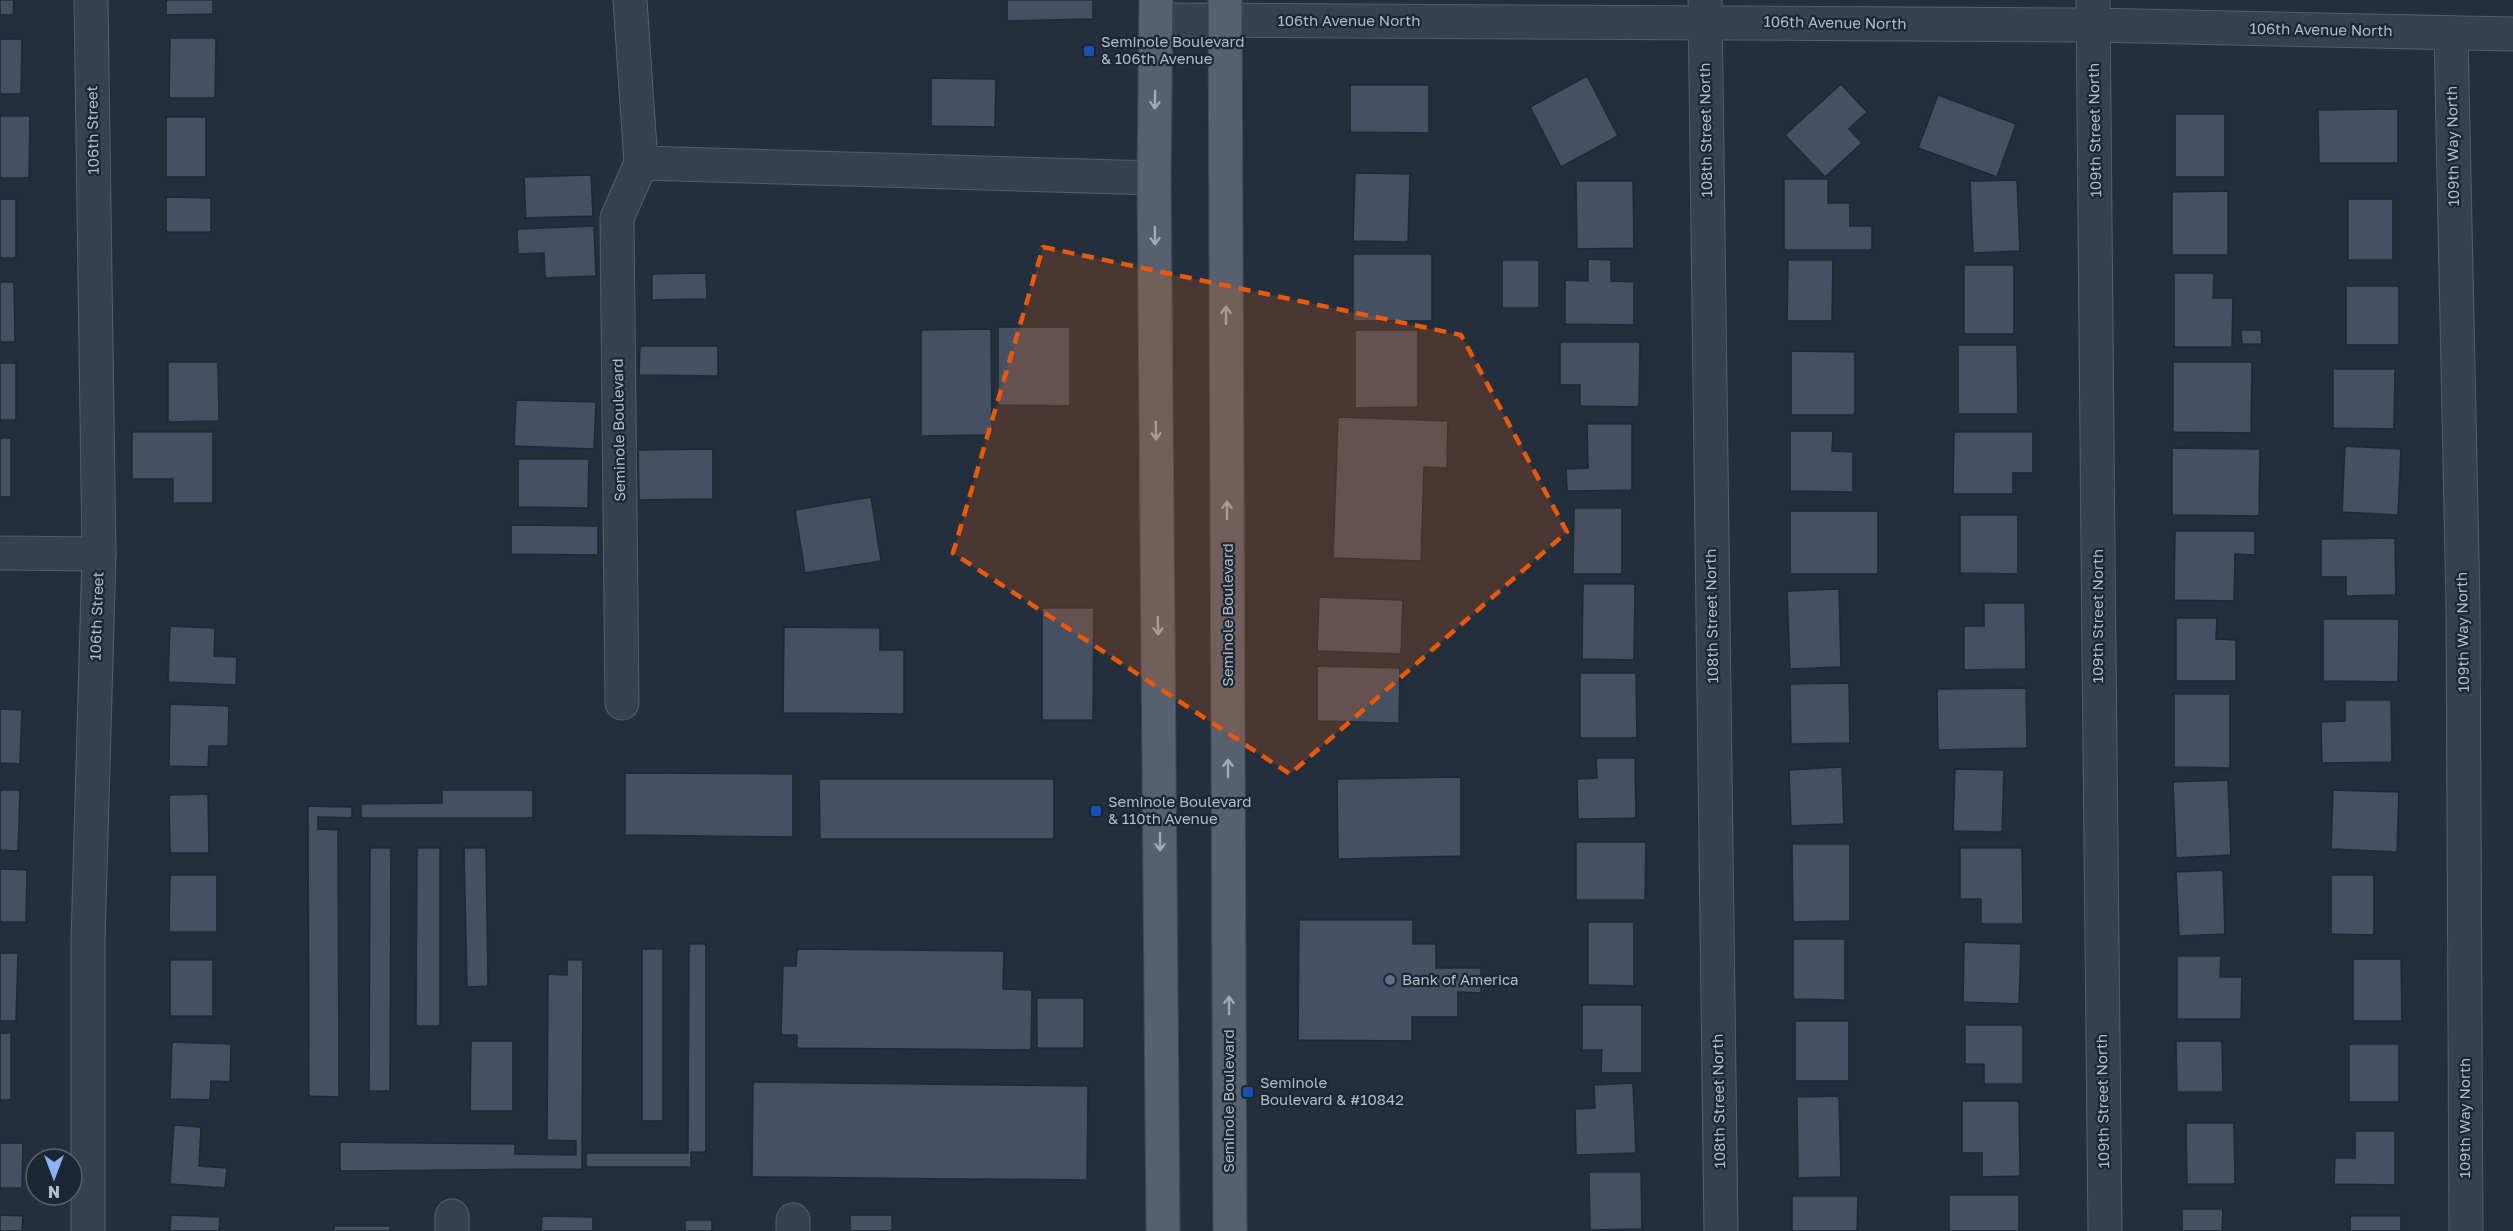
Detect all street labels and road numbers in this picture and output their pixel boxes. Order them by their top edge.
street label: 106th Avenue North [1277,11,1421,29]
street label: 106th Avenue North [1763,12,1907,32]
street label: 106th Avenue North [2249,19,2393,39]
street label: 108th Street North [1695,63,1715,197]
street label: 109th Street North [2084,63,2104,197]
street label: 106th Street [82,85,102,175]
street label: 109th Way North [2442,86,2462,206]
street label: Seminole Boulevard [608,358,628,502]
street label: Seminole Boulevard [1218,543,1236,687]
street label: 108th Street North [1701,549,1721,683]
street label: 109th Street North [2088,549,2106,683]
street label: 106th Street [85,571,107,661]
street label: 109th Way North [2452,572,2472,692]
street label: Seminole Boulevard [1219,1029,1237,1173]
street label: 108th Street North [1708,1034,1728,1168]
street label: 109th Street North [2092,1034,2112,1168]
street label: 109th Way North [2455,1058,2473,1178]

